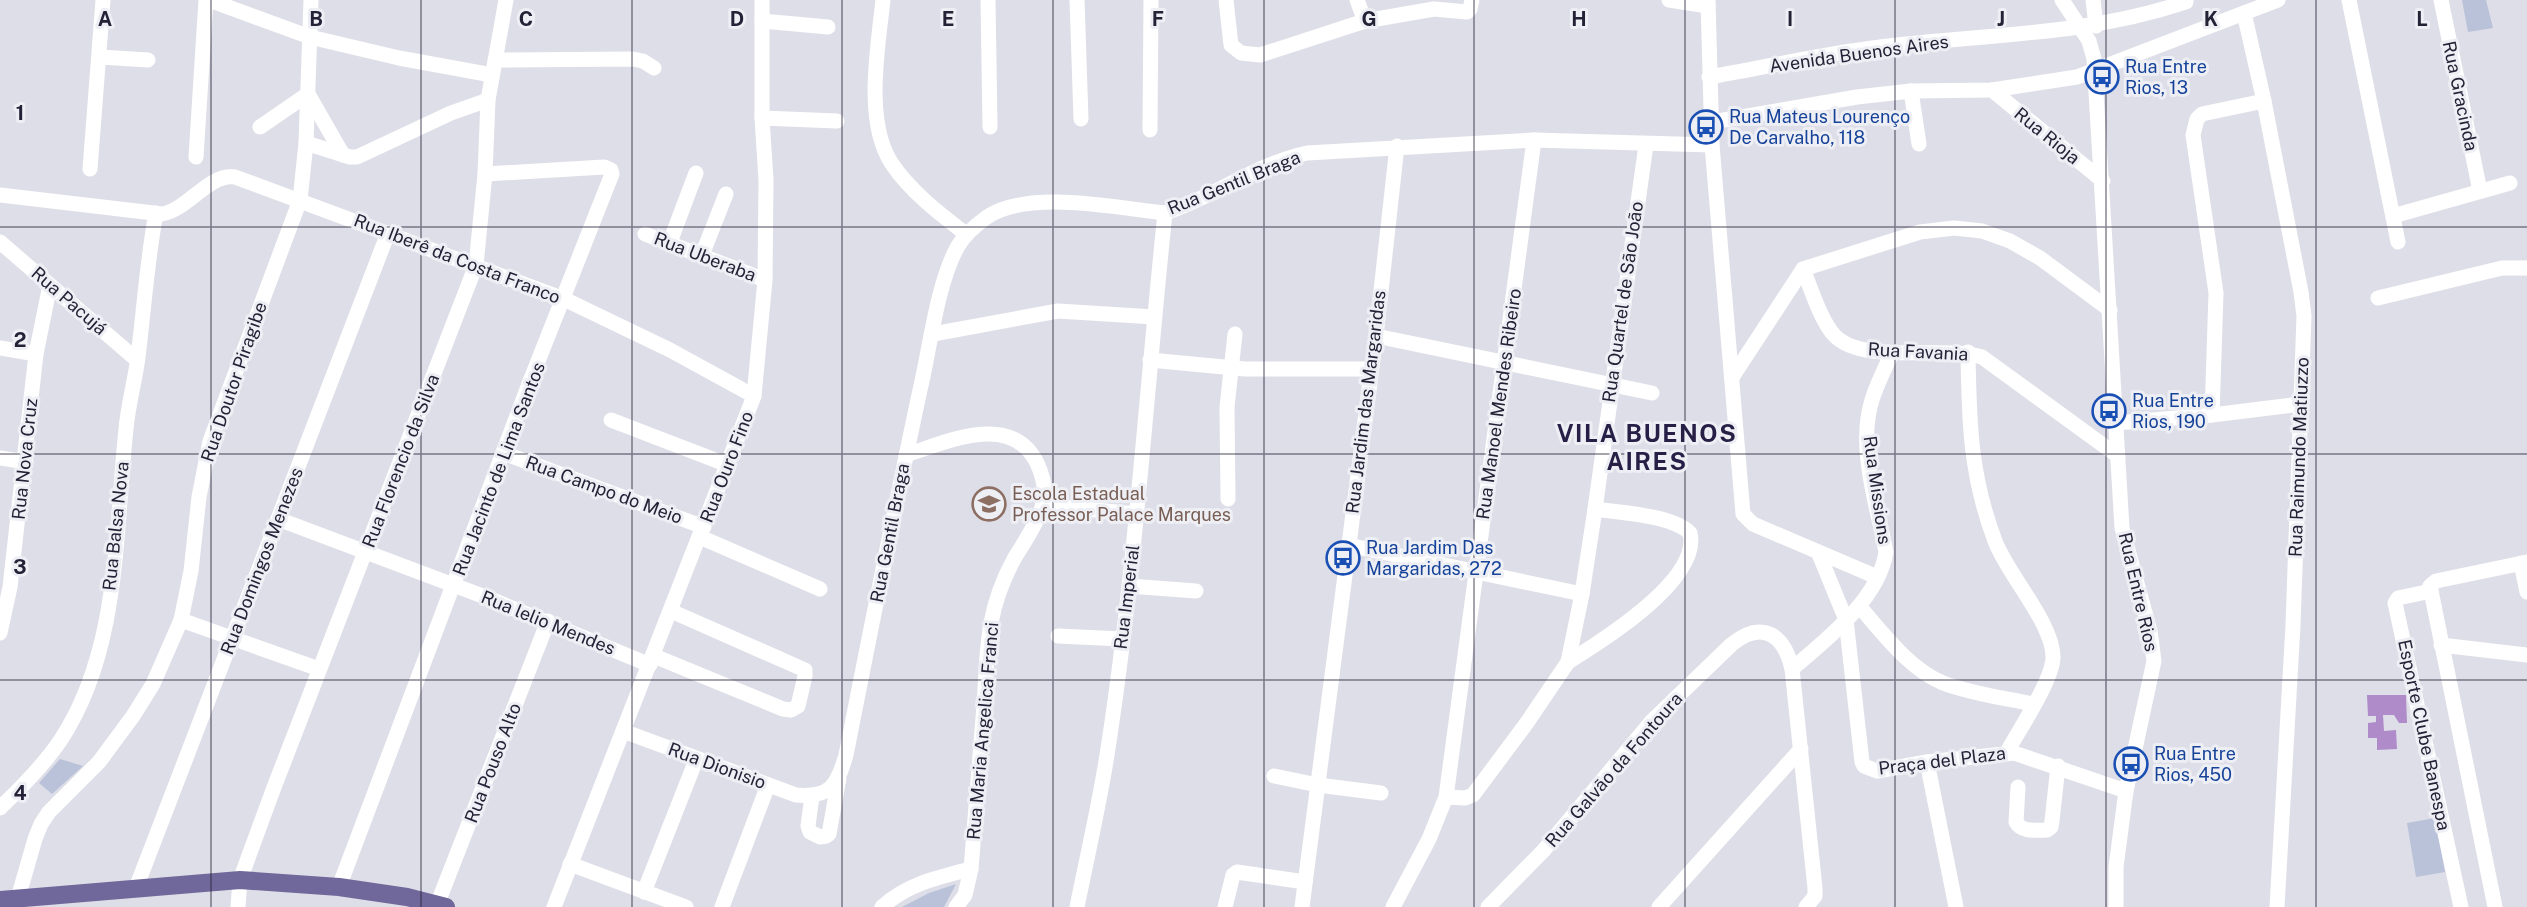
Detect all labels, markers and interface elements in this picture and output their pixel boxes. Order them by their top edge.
text: A [98,7,112,31]
text: B [309,7,323,31]
text: C [519,7,533,31]
text: D [730,7,744,31]
text: E [942,7,954,31]
text: F [1152,7,1164,31]
text: G [1361,7,1377,31]
text: H [1571,7,1587,31]
text: I [1787,7,1793,31]
text: J [1997,7,2005,31]
text: K [2204,7,2218,31]
text: L [2416,7,2428,31]
street label: Avenida Buenos Aires [1768,31,1950,76]
street label: Rua Gracinda [2439,39,2482,153]
place label: Rua Entre Rios, 13 [2125,56,2207,98]
bus stop icon: Rua Entre Rios, 13 [2084,59,2120,95]
text: 1 [16,101,24,125]
street label: Rua Rioja [2010,103,2084,168]
place label: Rua Mateus Lourenço De Carvalho, 118 [1729,106,1910,148]
bus stop icon: Rua Mateus Lourenço De Carvalho, 118 [1688,109,1724,145]
street label: Rua Gentil Braga [1164,146,1303,219]
street label: Rua Quartel de São João [1598,200,1647,404]
street label: Rua Iberê da Costa Franco [351,209,563,308]
street label: Rua Uberaba [651,227,759,286]
street label: Rua Pacujá [27,262,111,339]
street label: Rua Manoel Mendes Ribeiro [1472,287,1525,521]
street label: Rua Jardim das Margaridas [1341,289,1390,515]
street label: Rua Doutor Piragibe [196,299,271,465]
text: 2 [14,328,26,352]
street label: Rua Favania [1867,338,1969,365]
street label: Rua Raimundo Matiuzzo [2285,357,2312,557]
street label: Rua Jacinto de Lima Santos [448,359,549,579]
street label: Rua Florencio da Silva [358,371,443,551]
place label: Rua Entre Rios, 190 [2132,390,2214,432]
bus stop icon: Rua Entre Rios, 190 [2091,393,2127,429]
street label: Rua Nova Cruz [8,397,41,521]
street label: Rua Ouro Fino [696,408,757,526]
district label: VILA BUENOS AIRES [1557,419,1737,475]
street label: Rua Missions [1859,434,1896,546]
street label: Rua Campo do Meio [523,451,685,528]
street label: Rua Balsa Nova [98,460,133,592]
street label: Rua Gentil Braga [866,462,913,604]
street label: Rua Domingos Menezes [216,464,307,657]
place label: Escola Estadual Professor Palace Marques [1012,483,1231,525]
school or university icon: Escola Estadual Professor Palace Marques [971,486,1007,522]
street label: Rua Entre Rios [2115,530,2162,654]
place label: Rua Jardim Das Margaridas, 272 [1366,537,1502,579]
bus stop icon: Rua Jardim Das Margaridas, 272 [1325,540,1361,576]
street label: Rua Imperial [1110,543,1143,650]
text: 3 [13,555,27,579]
street label: Rua lelio Mendes [478,586,618,659]
street label: Rua Maria Angelica Franci [963,621,1002,841]
street label: Esporte Clube Banespa [2394,638,2455,832]
street label: Rua Galvão da Fontoura [1541,688,1686,851]
street label: Rua Pouso Alto [460,700,525,826]
street label: Rua Dionisio [665,738,769,793]
street label: Praça del Plaza [1877,742,2007,779]
place label: Rua Entre Rios, 450 [2154,743,2236,785]
bus stop icon: Rua Entre Rios, 450 [2113,746,2149,782]
text: 4 [13,781,27,805]

